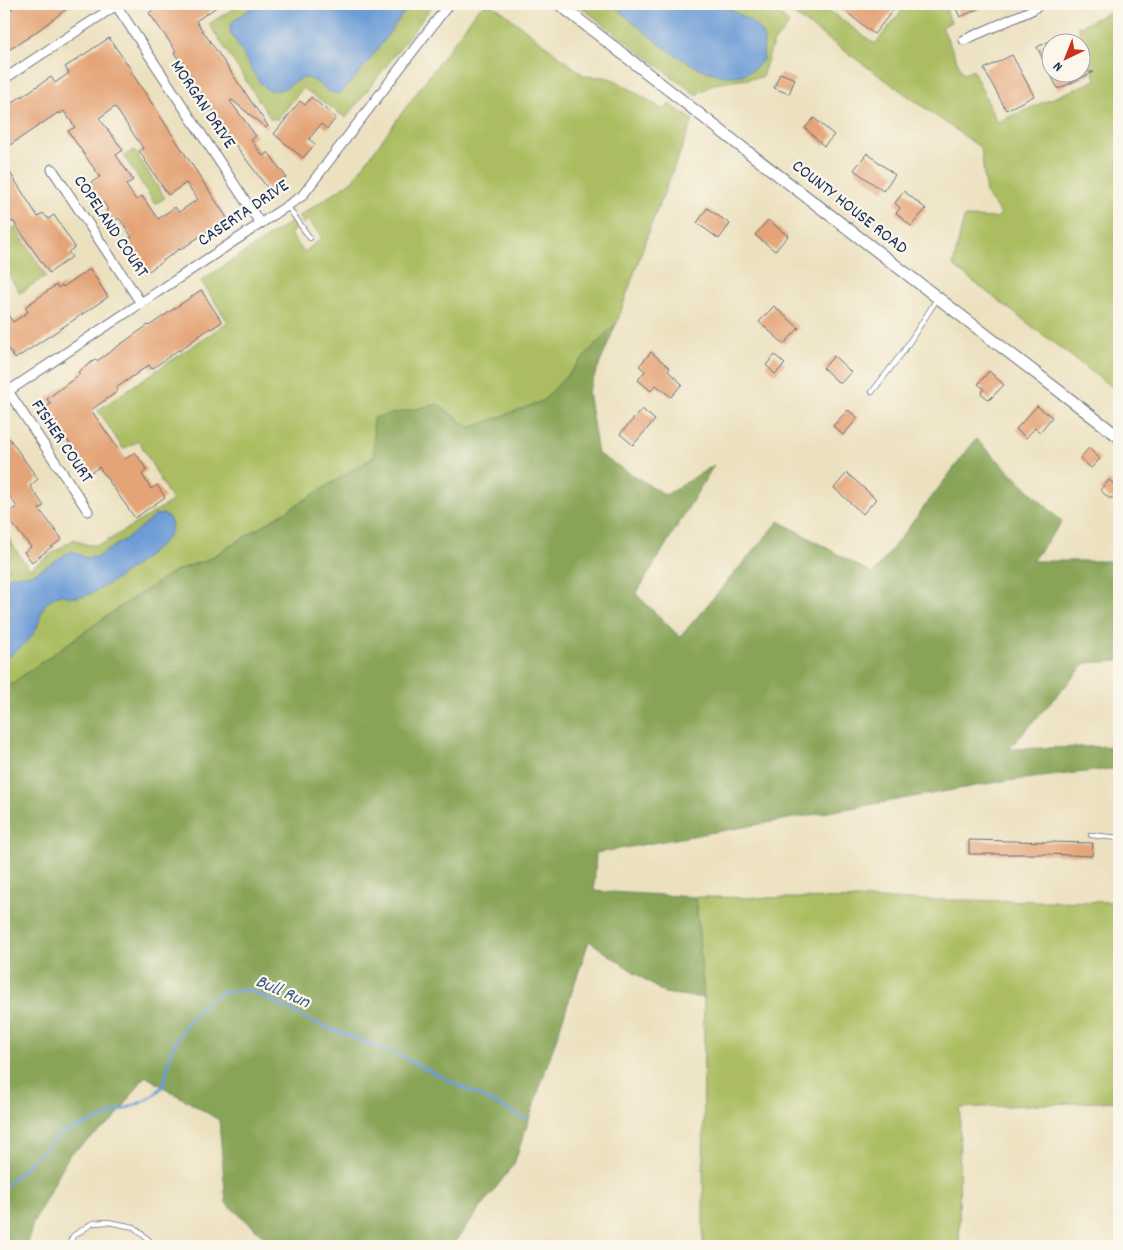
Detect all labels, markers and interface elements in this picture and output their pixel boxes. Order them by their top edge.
north arrow [1040,32,1090,82]
street label: MORGAN DRIVE [163,56,241,154]
text: N [1049,56,1068,76]
street label: COUNTY HOUSE ROAD [786,155,912,261]
street label: COPELAND COURT [66,171,154,283]
street label: CASERTA DRIVE [193,174,295,254]
street label: FISHER COURT [24,395,98,489]
water label: Bull Run [251,969,315,1017]

